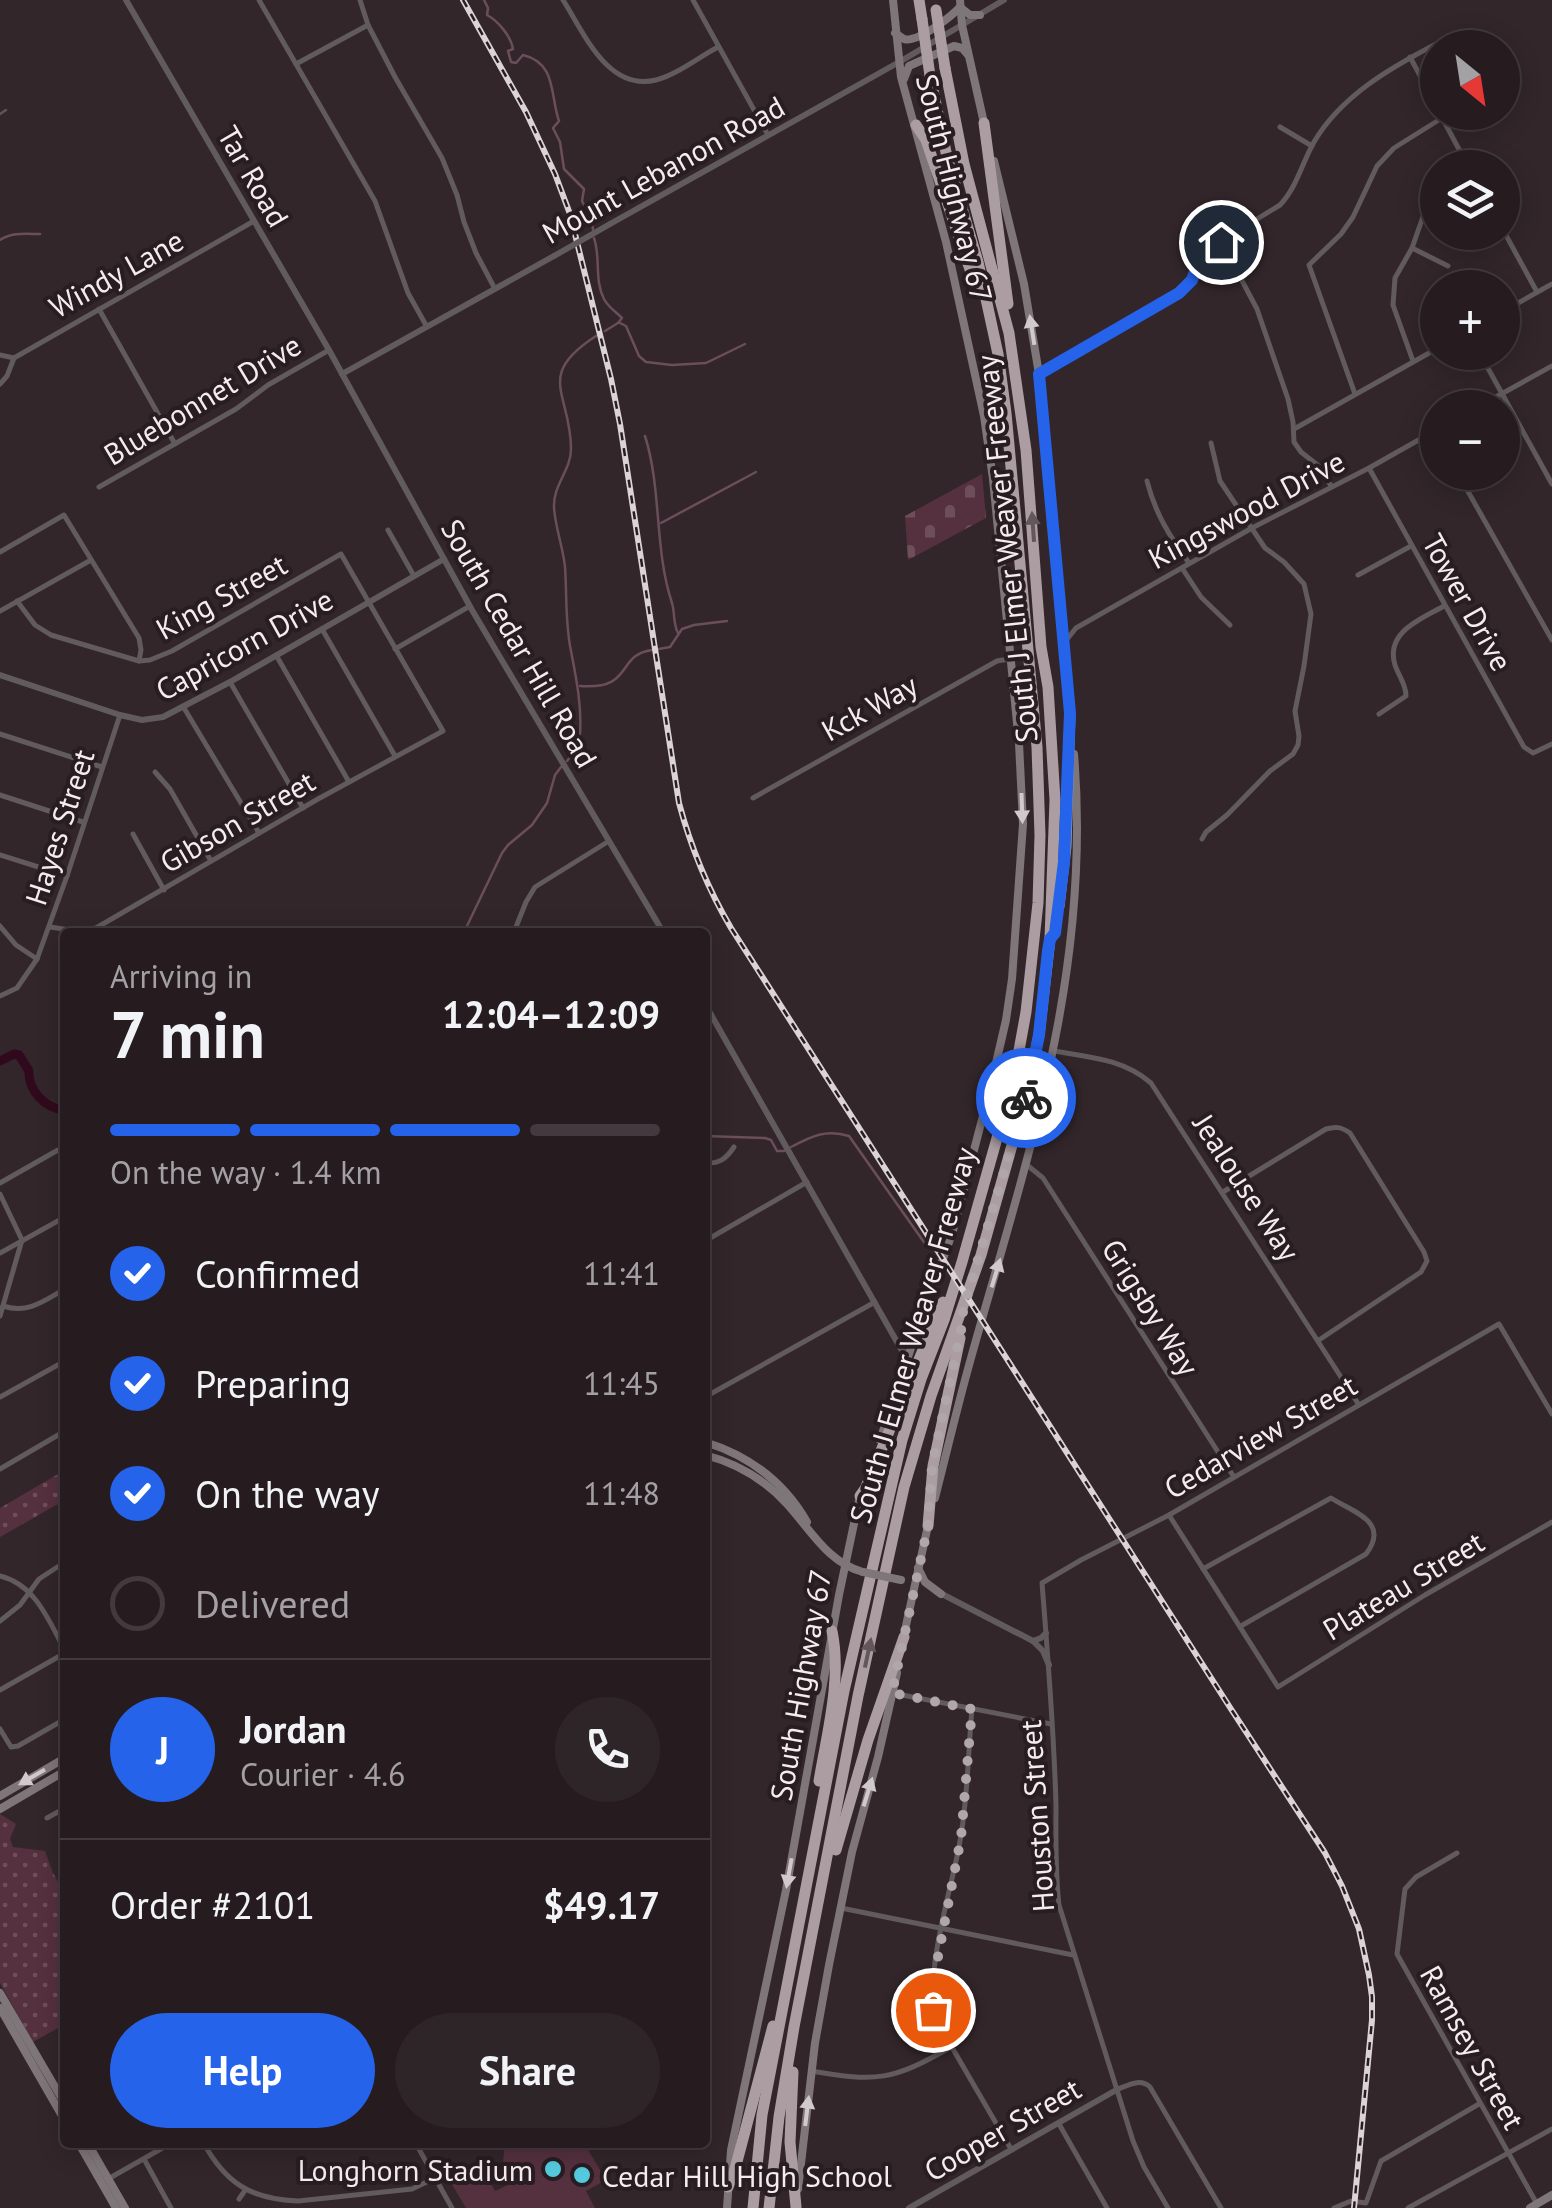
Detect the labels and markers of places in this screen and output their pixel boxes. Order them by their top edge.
pin [1179,200,1264,285]
pin [891,1968,976,2053]
place label: Longhorn Stadium [298,2150,533,2189]
place label: Cedar Hill High School [602,2156,892,2195]
marker: Longhorn Stadium [542,2158,564,2180]
marker: Cedar Hill High School [571,2164,593,2186]

